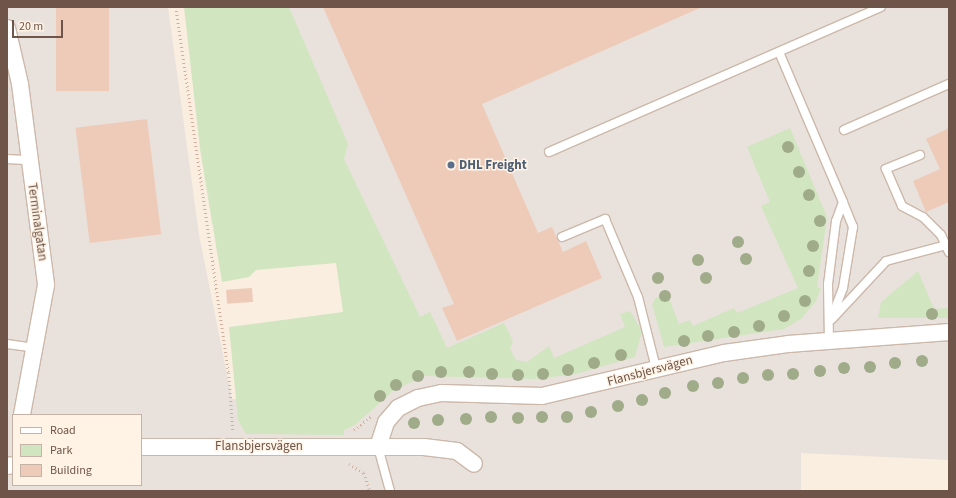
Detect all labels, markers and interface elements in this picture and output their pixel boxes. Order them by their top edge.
scale bar [14,12,65,38]
text: 20 m [19,18,43,35]
place label: DHL Freight [459,157,527,173]
marker: DHL Freight [446,160,456,170]
street label: Terminalgatan [24,182,50,262]
street label: Flansbjersvägen [606,352,694,390]
legend [12,414,142,486]
text: Road [50,422,76,439]
street label: Flansbjersvägen [215,438,303,454]
text: Park [50,442,72,459]
text: Building [50,462,92,479]

